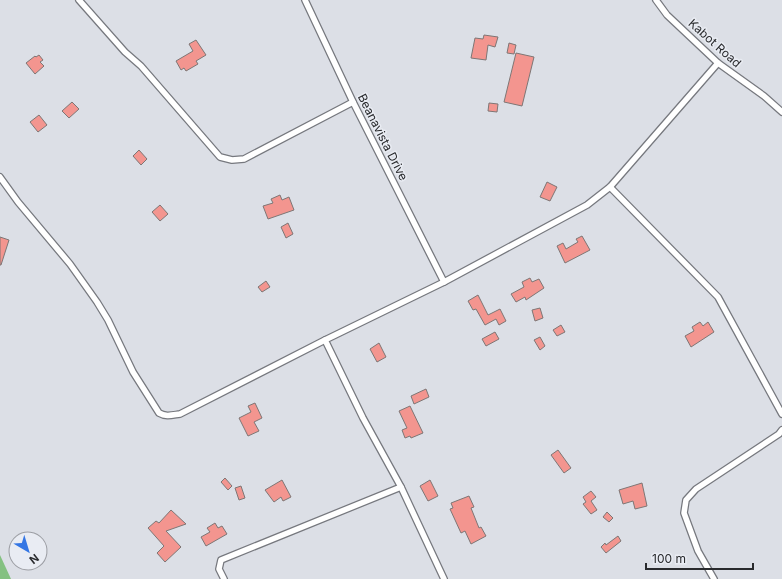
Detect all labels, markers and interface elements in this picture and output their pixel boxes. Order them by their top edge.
street label: Kabot Road [686,15,744,71]
street label: Beanavista Drive [355,91,411,183]
north arrow [8,531,48,571]
scale bar [646,545,753,571]
text: N [27,551,42,567]
text: 100 m [652,551,686,566]

